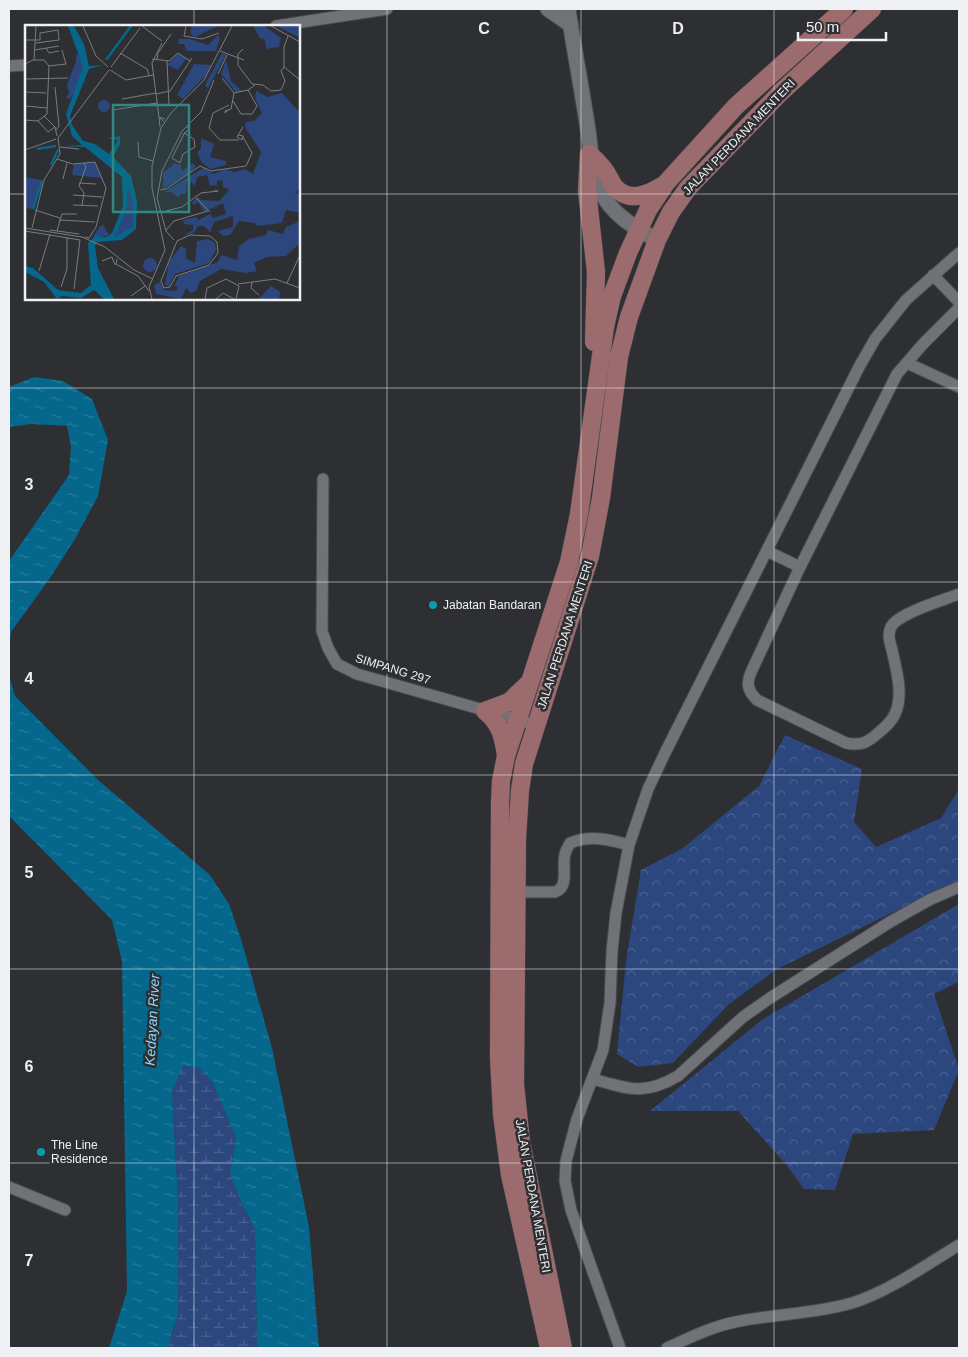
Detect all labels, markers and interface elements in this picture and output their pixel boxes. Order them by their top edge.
scale bar [798,10,886,42]
text: 50 m [806,18,839,35]
text: C [478,20,490,37]
text: D [672,20,684,37]
inset map [25,25,300,300]
street label: JALAN PERDANA MENTERI [680,76,798,198]
text: 3 [25,476,34,493]
street label: JALAN PERDANA MENTERI [534,559,596,711]
place label: Jabatan Bandaran [443,598,541,612]
marker: Jabatan Bandaran [427,599,439,611]
street label: SIMPANG 297 [354,651,433,687]
text: 4 [25,670,34,687]
text: 5 [25,864,34,881]
water label: Kedayan River [142,972,162,1066]
text: 6 [25,1058,34,1075]
street label: JALAN PERDANA MENTERI [513,1118,553,1274]
place label: The Line Residence [51,1138,108,1166]
marker: The Line Residence [35,1146,47,1158]
text: 7 [25,1252,34,1269]

